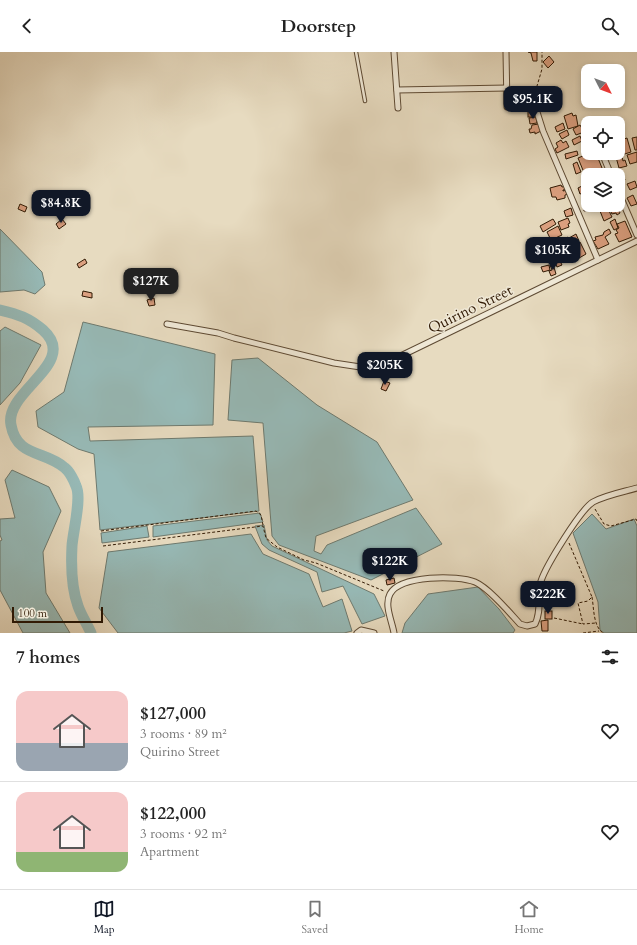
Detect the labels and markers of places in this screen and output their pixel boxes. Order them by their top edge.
pin: $95.1K [500,86,566,120]
pin: $84.8K [28,190,94,224]
pin: $105K [525,237,581,271]
pin: $127K [123,268,179,302]
pin: $205K [357,352,413,386]
pin: $122K [362,548,418,582]
pin: $222K [520,581,576,615]

